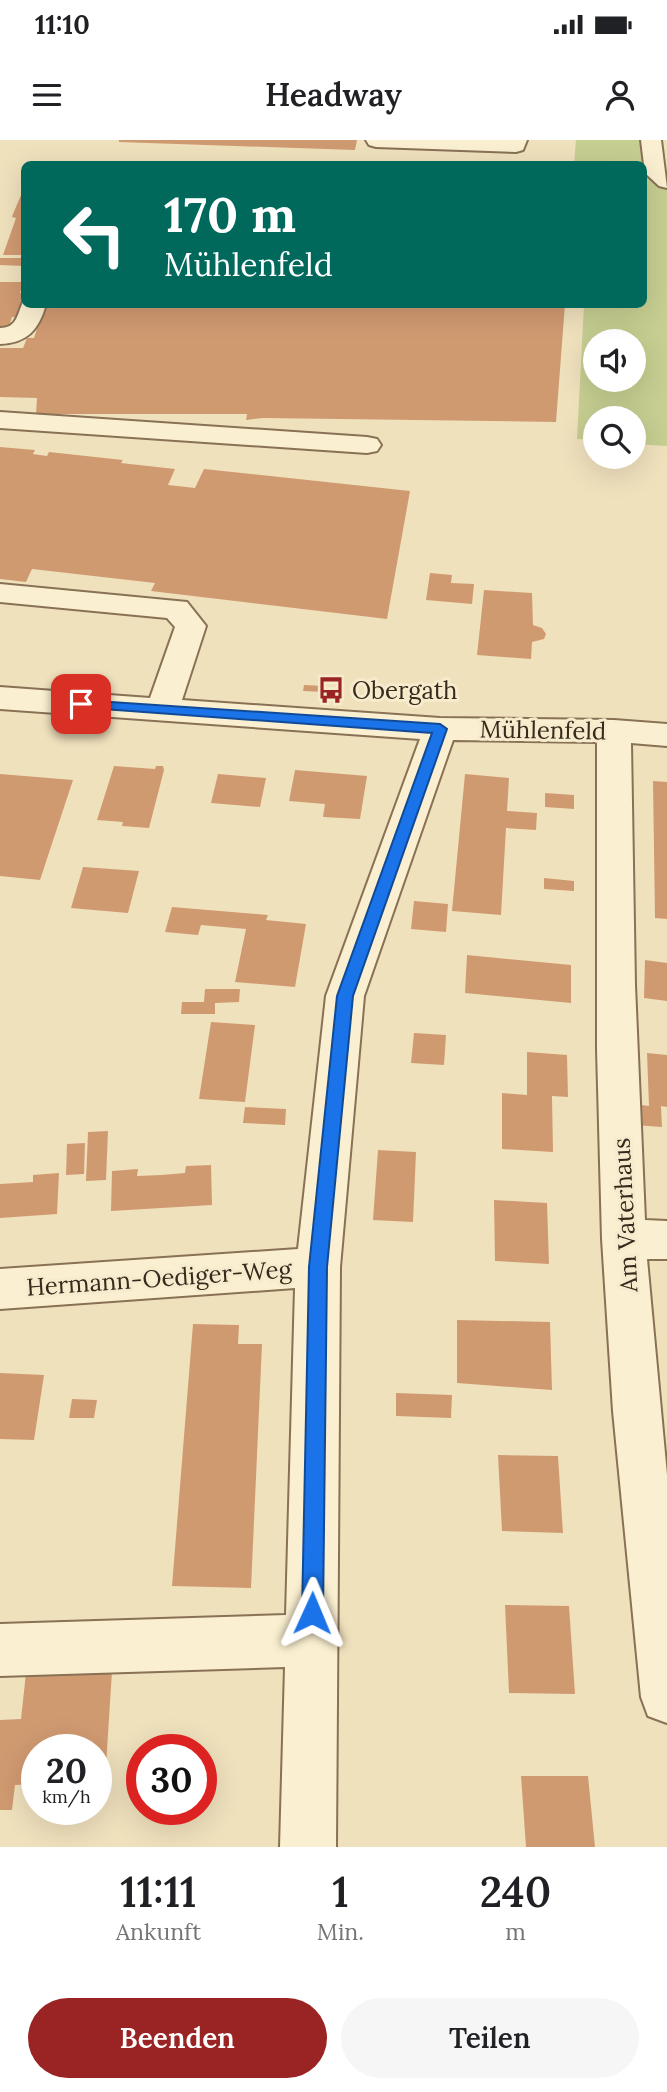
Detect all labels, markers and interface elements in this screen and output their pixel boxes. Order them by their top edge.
text: 11:10 [35,8,90,41]
text: Headway [265,74,402,115]
icon: menu [28,76,66,114]
icon: person [601,76,639,114]
text: 170 m [164,183,296,245]
icon: left [49,189,140,280]
text: Mühlenfeld [164,244,333,285]
map controls [583,329,646,469]
button: sound [583,329,646,392]
button: search [583,406,646,469]
pin [51,674,111,734]
bus stop icon: Obergath [316,675,346,705]
place label: Obergath [352,675,457,706]
icon: arrive [62,685,100,723]
street label: Mühlenfeld [479,713,607,747]
street label: Am Vaterhaus [605,1137,645,1294]
street label: Hermann-Oediger-Weg [25,1253,293,1303]
position arrow [275,1576,349,1650]
speed limit sign: 30 [126,1734,217,1825]
text: 20 [46,1748,87,1793]
text: km/h [42,1785,91,1808]
text: 11:11 [120,1865,197,1919]
text: 1 [332,1865,349,1919]
text: 240 [480,1865,551,1919]
text: Ankunft [116,1917,201,1946]
text: Min. [317,1917,364,1946]
text: m [505,1917,526,1946]
button: Beenden [28,1998,327,2078]
button: Teilen [341,1998,639,2078]

